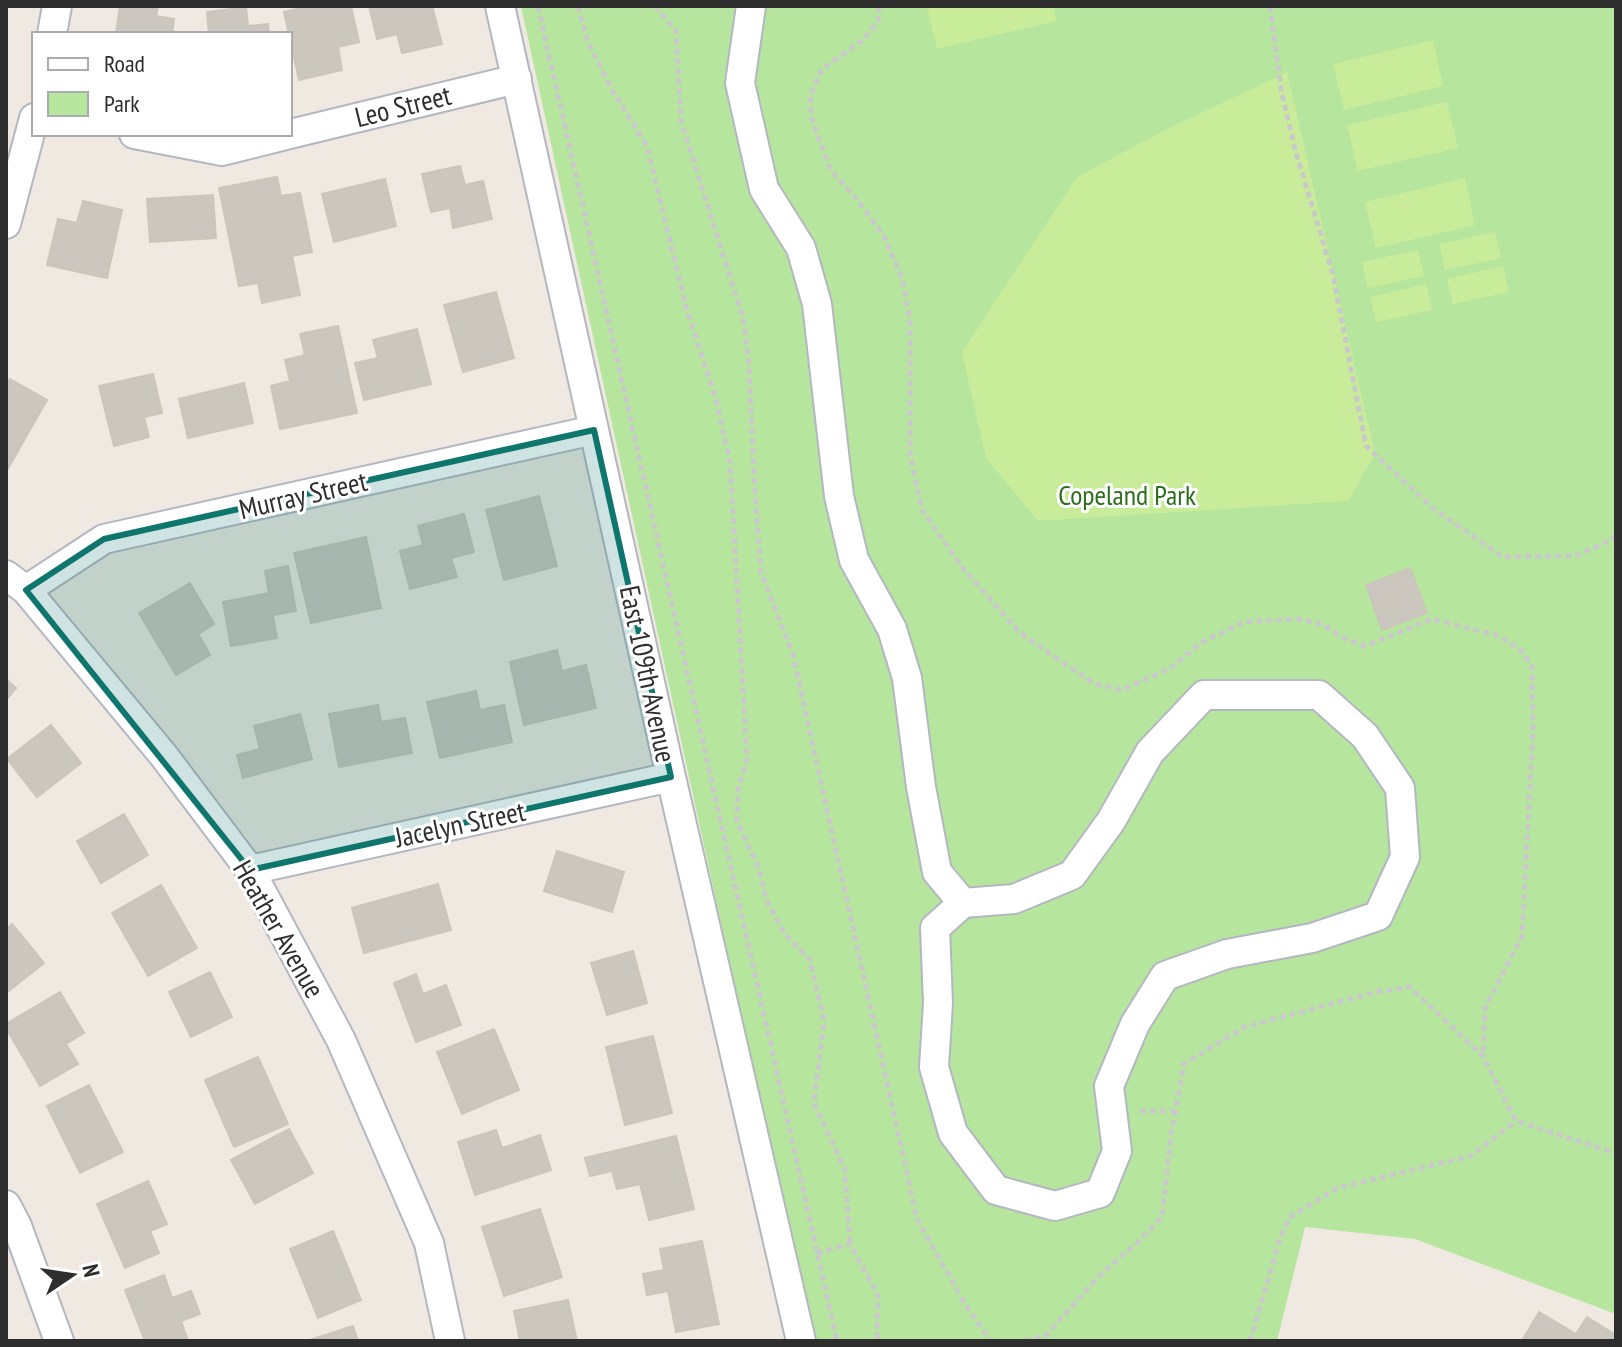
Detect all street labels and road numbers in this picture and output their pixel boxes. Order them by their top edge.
street label: Leo Street [351,76,455,135]
street label: Murray Street [235,462,371,527]
street label: East 109th Avenue [612,582,685,766]
street label: Jacelyn Street [390,792,529,856]
street label: Heather Avenue [225,853,334,1004]

